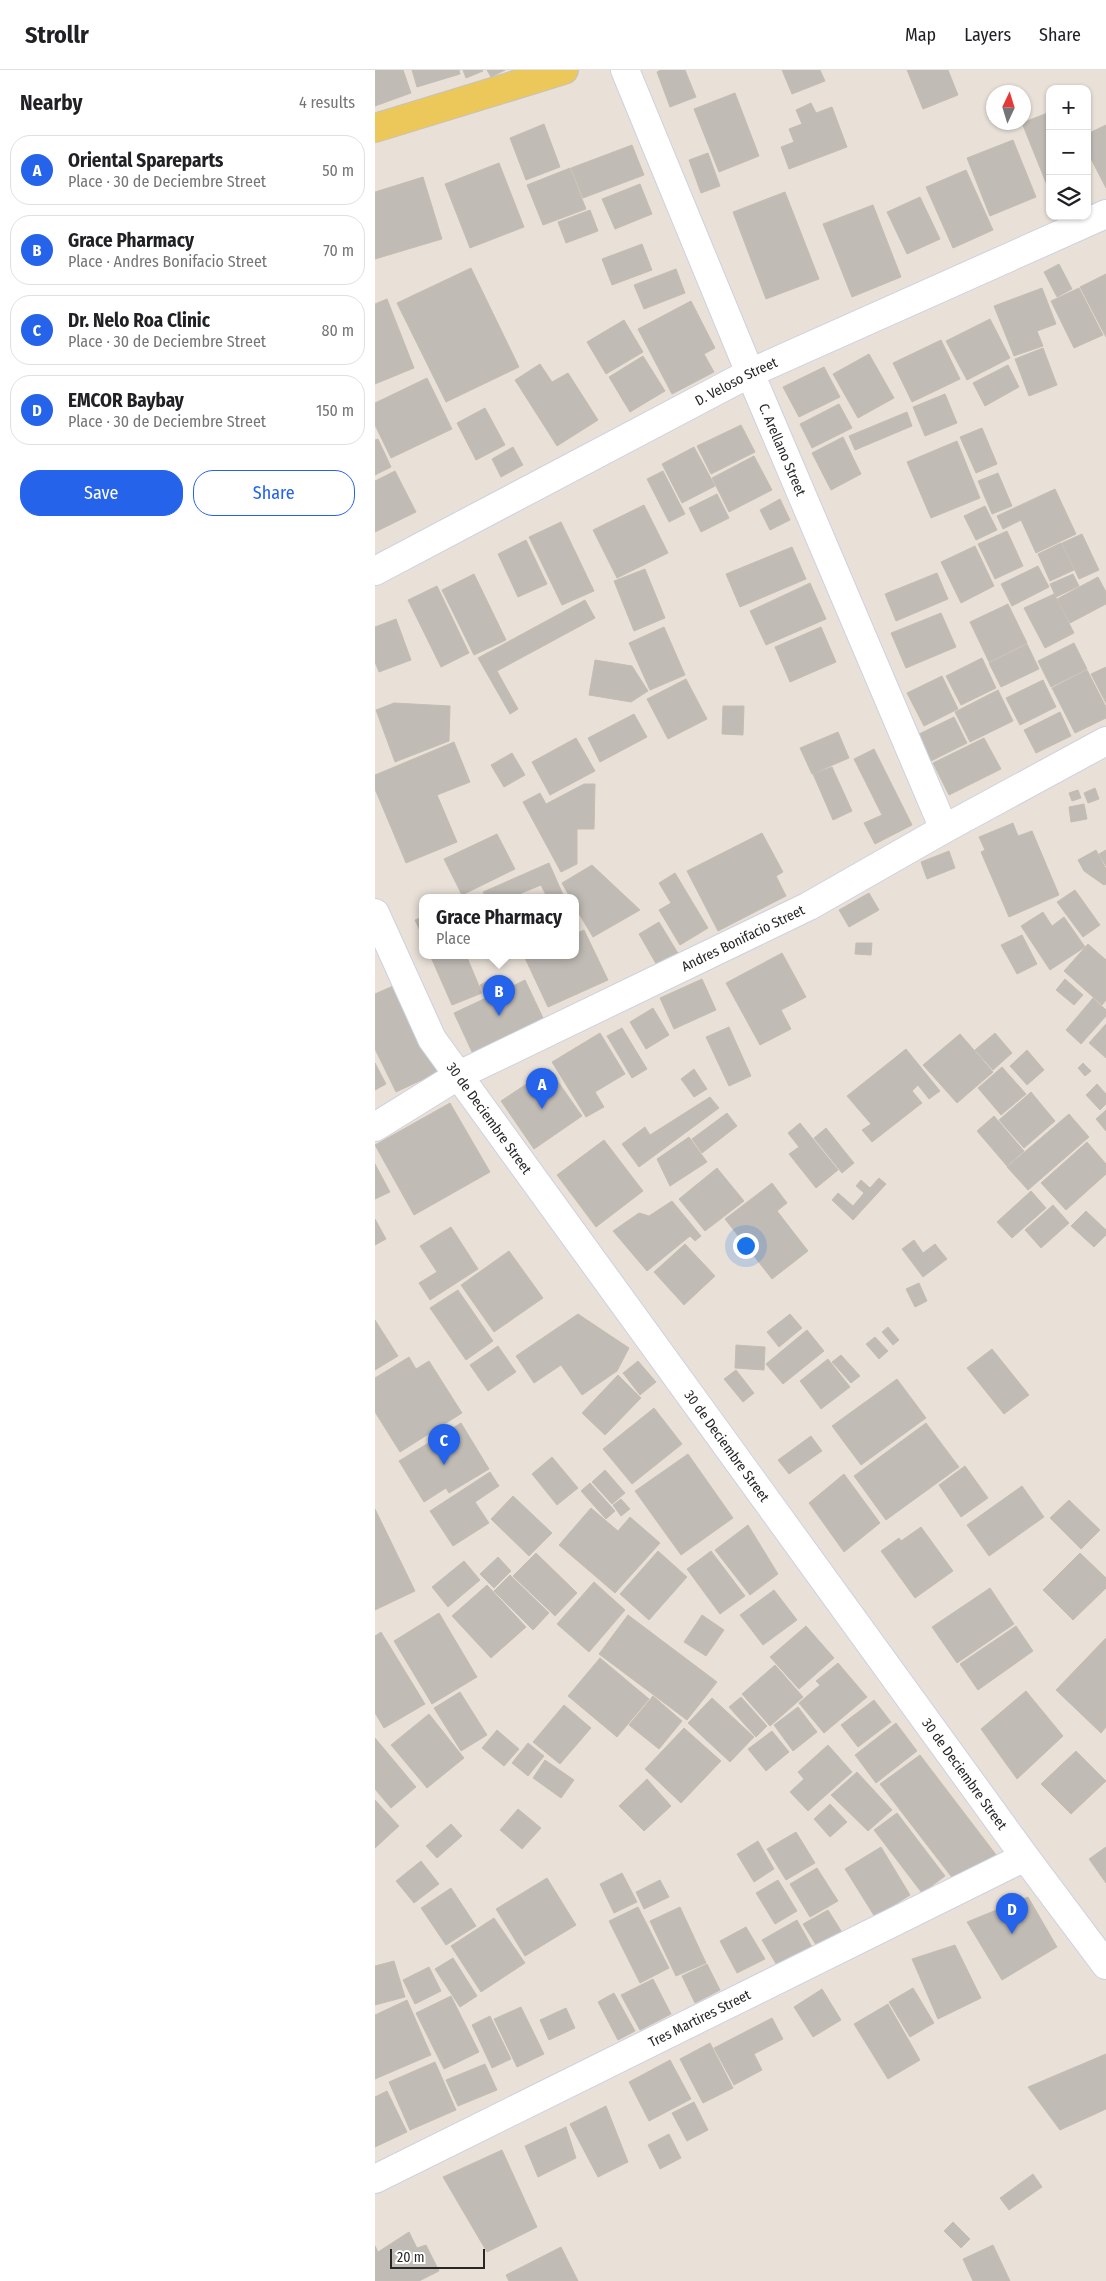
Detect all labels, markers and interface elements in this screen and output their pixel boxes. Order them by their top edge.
text: Strollr [25,21,89,49]
text: Map [905,24,936,46]
text: Layers [964,24,1011,46]
text: Share [1039,24,1081,46]
north arrow [986,85,1031,130]
map controls [1046,85,1091,220]
button: + [1046,85,1091,130]
text: Nearby [20,90,82,116]
text: 4 results [299,93,355,112]
button: − [1046,130,1091,175]
text: Oriental Spareparts [68,149,223,172]
text: A [33,161,41,180]
text: 50 m [322,161,354,180]
text: Place · 30 de Deciembre Street [68,172,266,191]
button: layers [1046,175,1091,220]
text: Grace Pharmacy [68,229,194,252]
text: B [33,241,41,260]
text: 70 m [323,241,354,260]
text: Place · Andres Bonifacio Street [68,252,267,271]
text: Dr. Nelo Roa Clinic [68,309,210,332]
text: C [33,321,41,340]
text: 80 m [322,321,354,340]
text: Place · 30 de Deciembre Street [68,332,266,351]
street label: D. Veloso Street [692,353,780,409]
text: EMCOR Baybay [68,389,184,412]
text: D [32,401,42,420]
text: 150 m [316,401,354,420]
street label: C. Arellano Street [755,401,810,499]
text: Place · 30 de Deciembre Street [68,412,266,431]
button: Save [20,470,183,516]
button: Share [193,470,355,516]
popup [419,894,579,959]
street label: Andres Bonifacio Street [679,901,807,975]
text: Grace Pharmacy [436,906,562,929]
text: Place [436,929,471,948]
pin: B [483,975,515,1016]
street label: 30 de Deciembre Street [443,1059,536,1178]
pin: A [526,1068,558,1109]
your location [733,1233,759,1259]
street label: 30 de Deciembre Street [681,1387,773,1505]
pin: C [428,1424,460,1465]
street label: 30 de Deciembre Street [919,1715,1011,1833]
pin: D [996,1893,1028,1934]
street label: Tres Martires Street [646,1986,754,2051]
scale bar [390,2246,485,2269]
text: 20 m [397,2249,425,2266]

